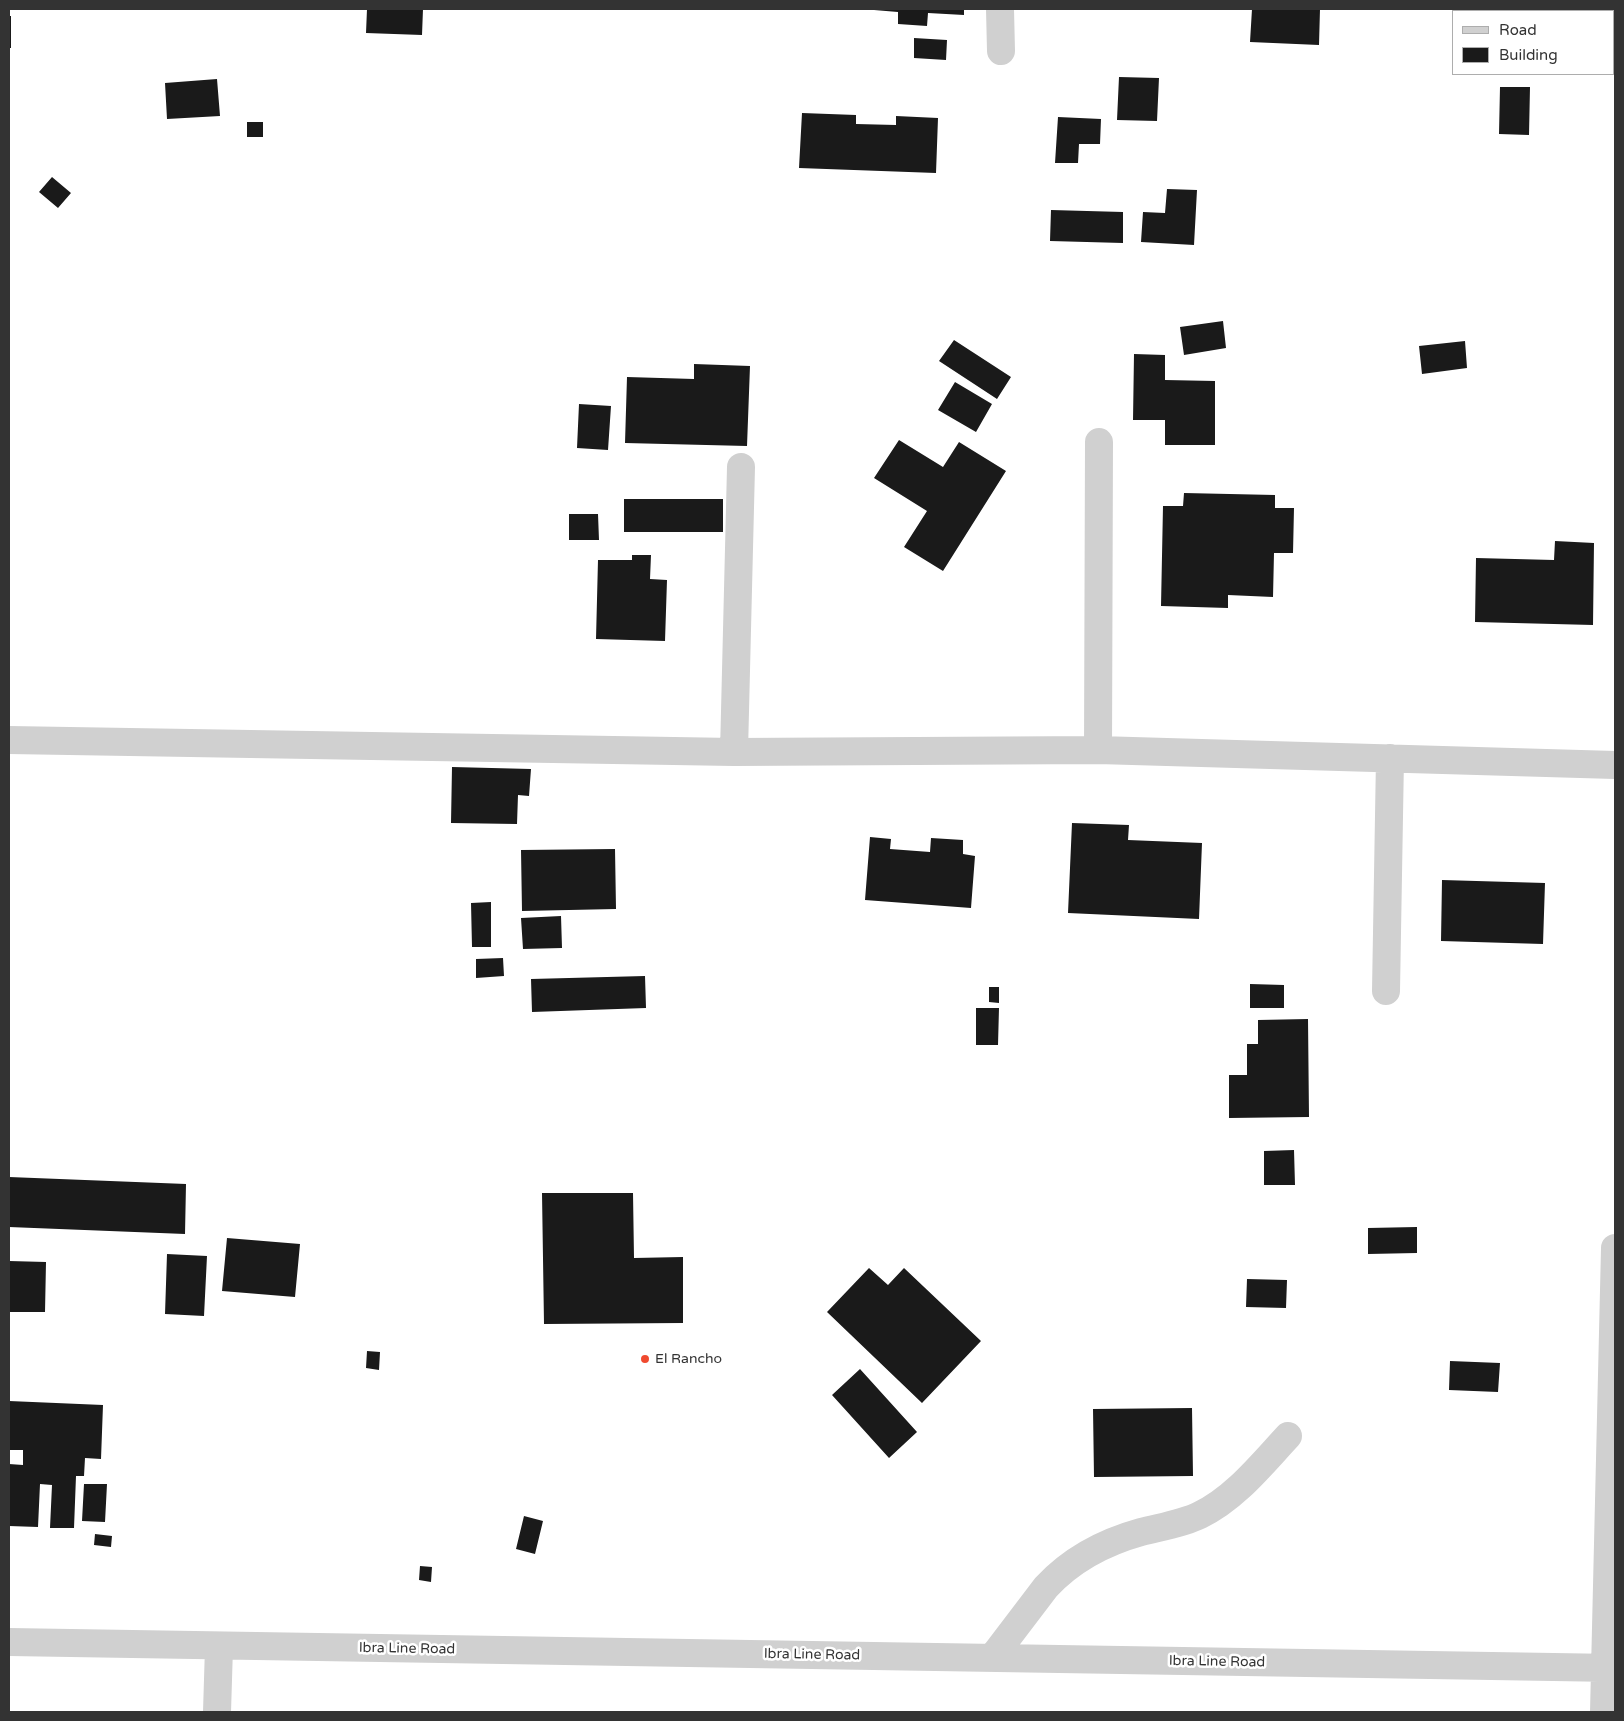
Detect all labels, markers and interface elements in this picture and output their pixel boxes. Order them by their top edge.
legend [1452,10,1614,75]
text: Road [1499,21,1537,39]
text: Building [1499,46,1558,64]
place label: El Rancho [655,1351,722,1367]
marker: El Rancho [639,1353,651,1365]
street label: Ibra Line Road [359,1640,455,1658]
street label: Ibra Line Road [764,1646,860,1664]
street label: Ibra Line Road [1169,1653,1265,1671]

